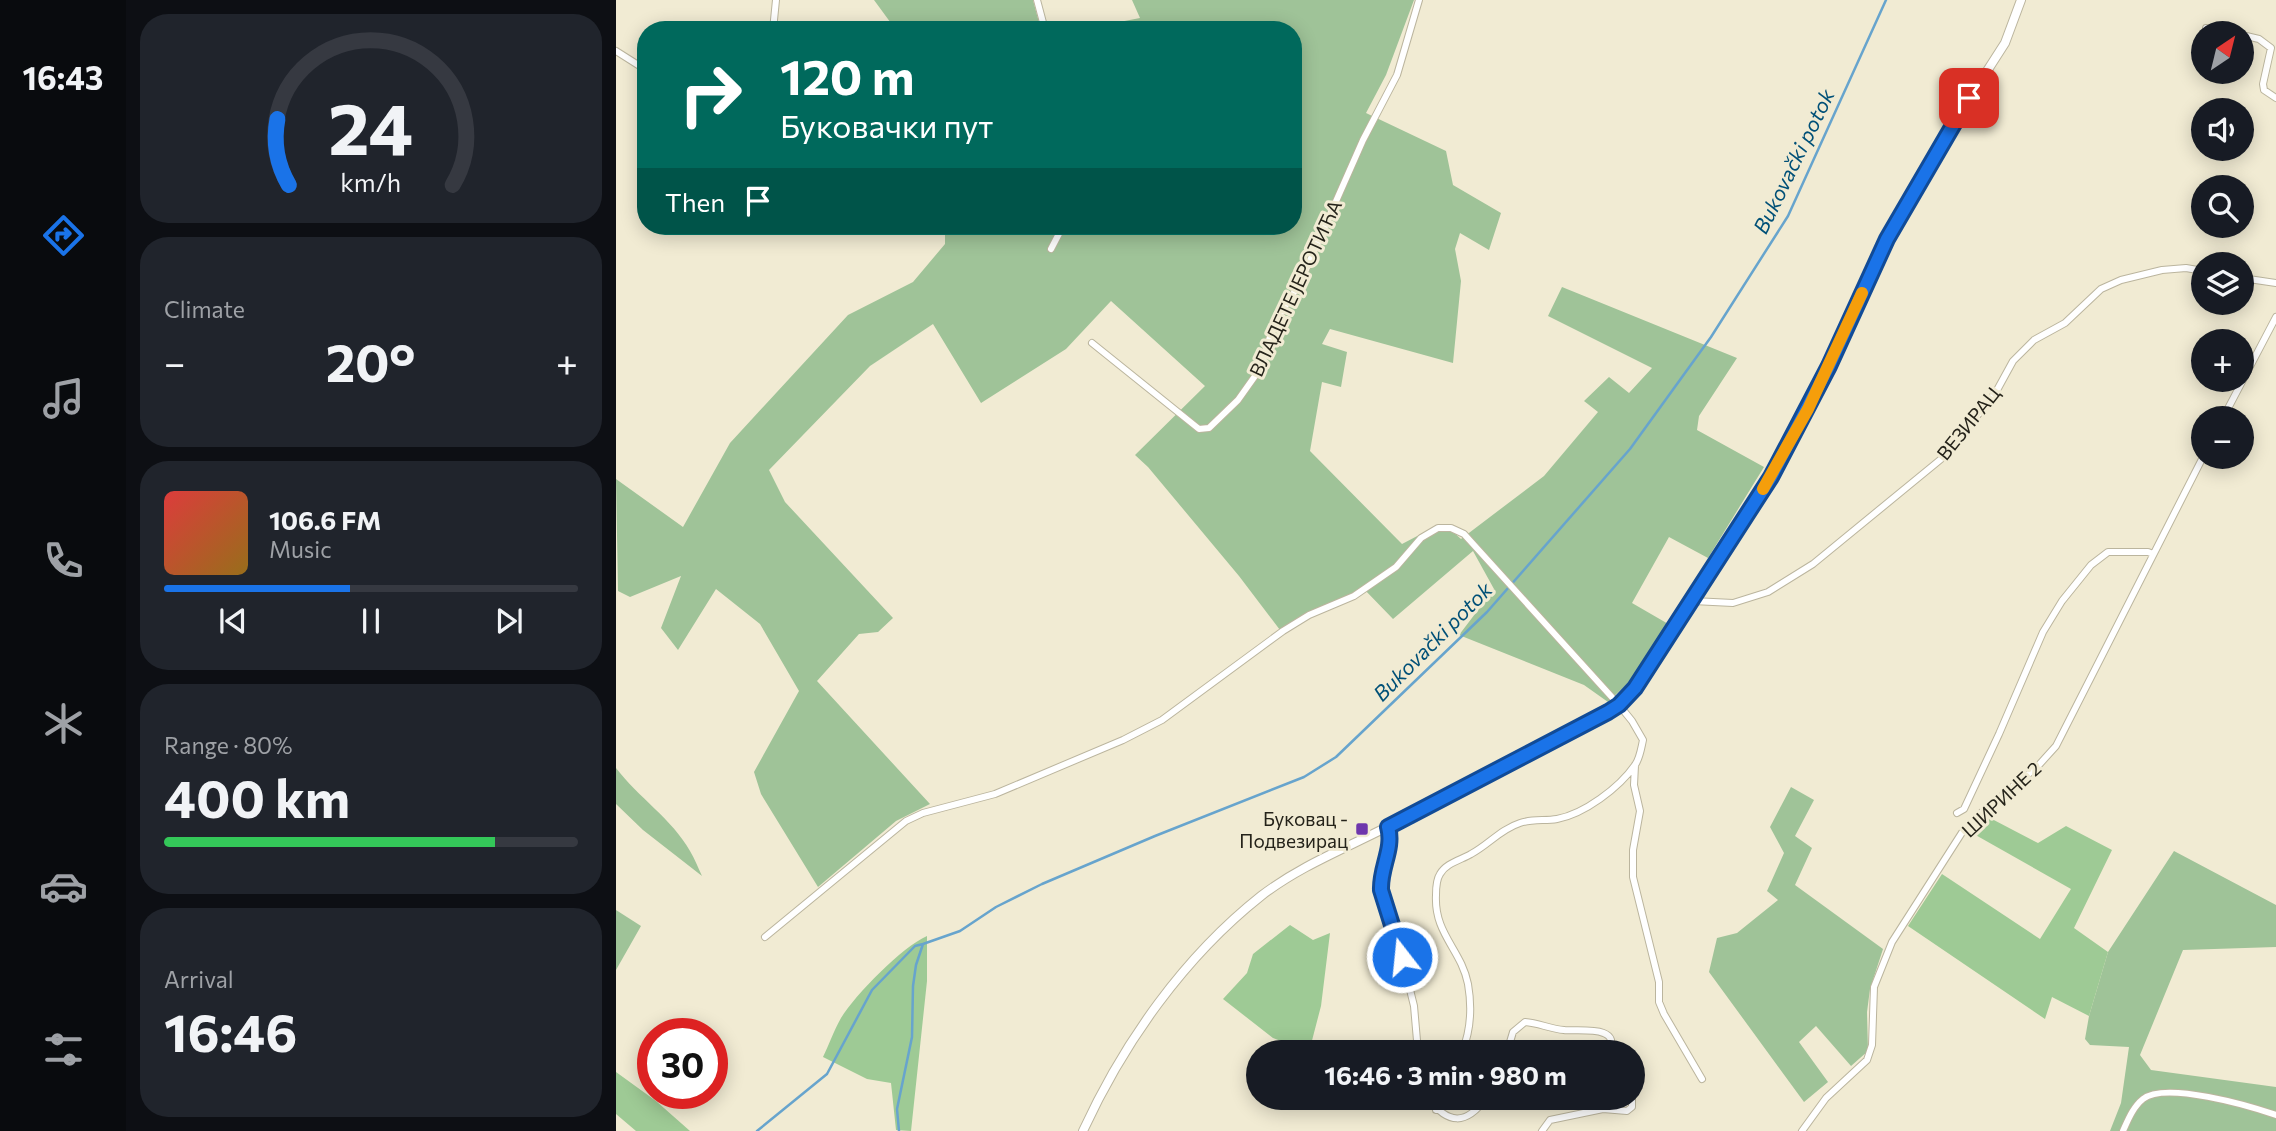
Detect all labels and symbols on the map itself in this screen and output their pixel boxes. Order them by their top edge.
north arrow [2191,21,2254,84]
pin [1939,68,1999,128]
water label: Bukovački potok [1747,84,1839,237]
street label: ВЛАДЕТЕ ЈЕРОТИЋА [1244,196,1346,380]
street label: ВЕЗИРАЦ [1932,381,2005,464]
water label: Bukovački potok [1367,576,1497,706]
street label: ШИРИНЕ 2 [1957,756,2045,842]
place label: Буковац - Подвезирац [1239,807,1348,852]
marker: Буковац - Подвезирац [1354,821,1370,837]
position arrow [1365,920,1439,994]
speed limit sign: 30 [637,1018,728,1109]

